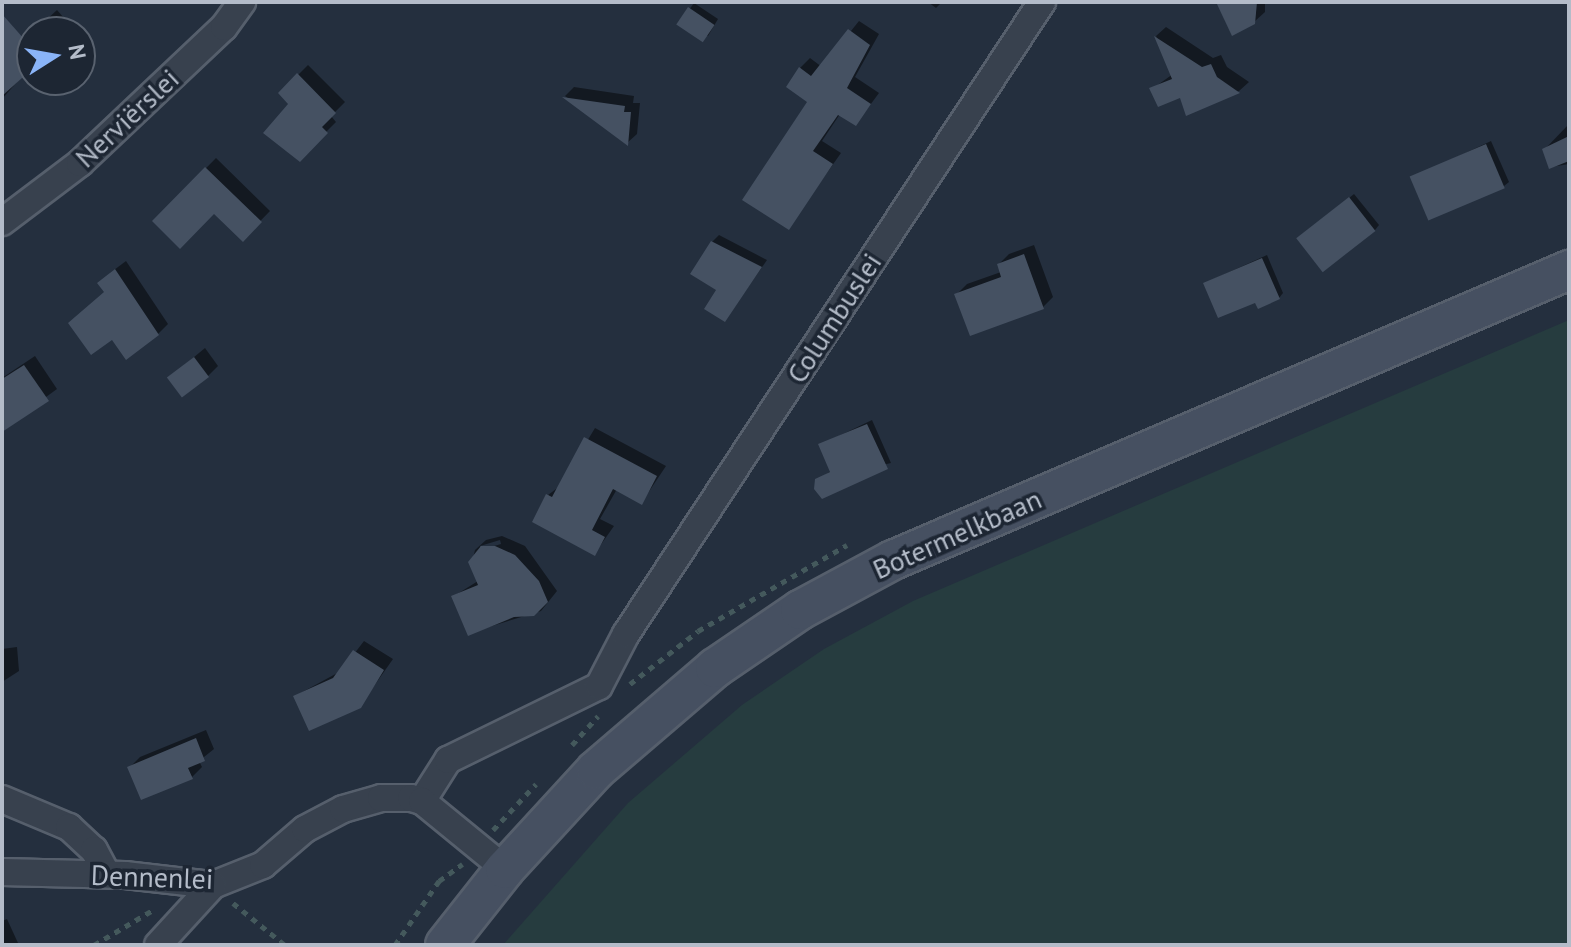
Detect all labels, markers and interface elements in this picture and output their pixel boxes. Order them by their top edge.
north arrow [16,16,96,96]
text: N [62,42,93,62]
street label: Nerviërslei [68,62,186,174]
street label: Columbuslei [780,247,888,389]
street label: Botermelkbaan [867,482,1047,586]
street label: Dennenlei [90,858,214,896]

